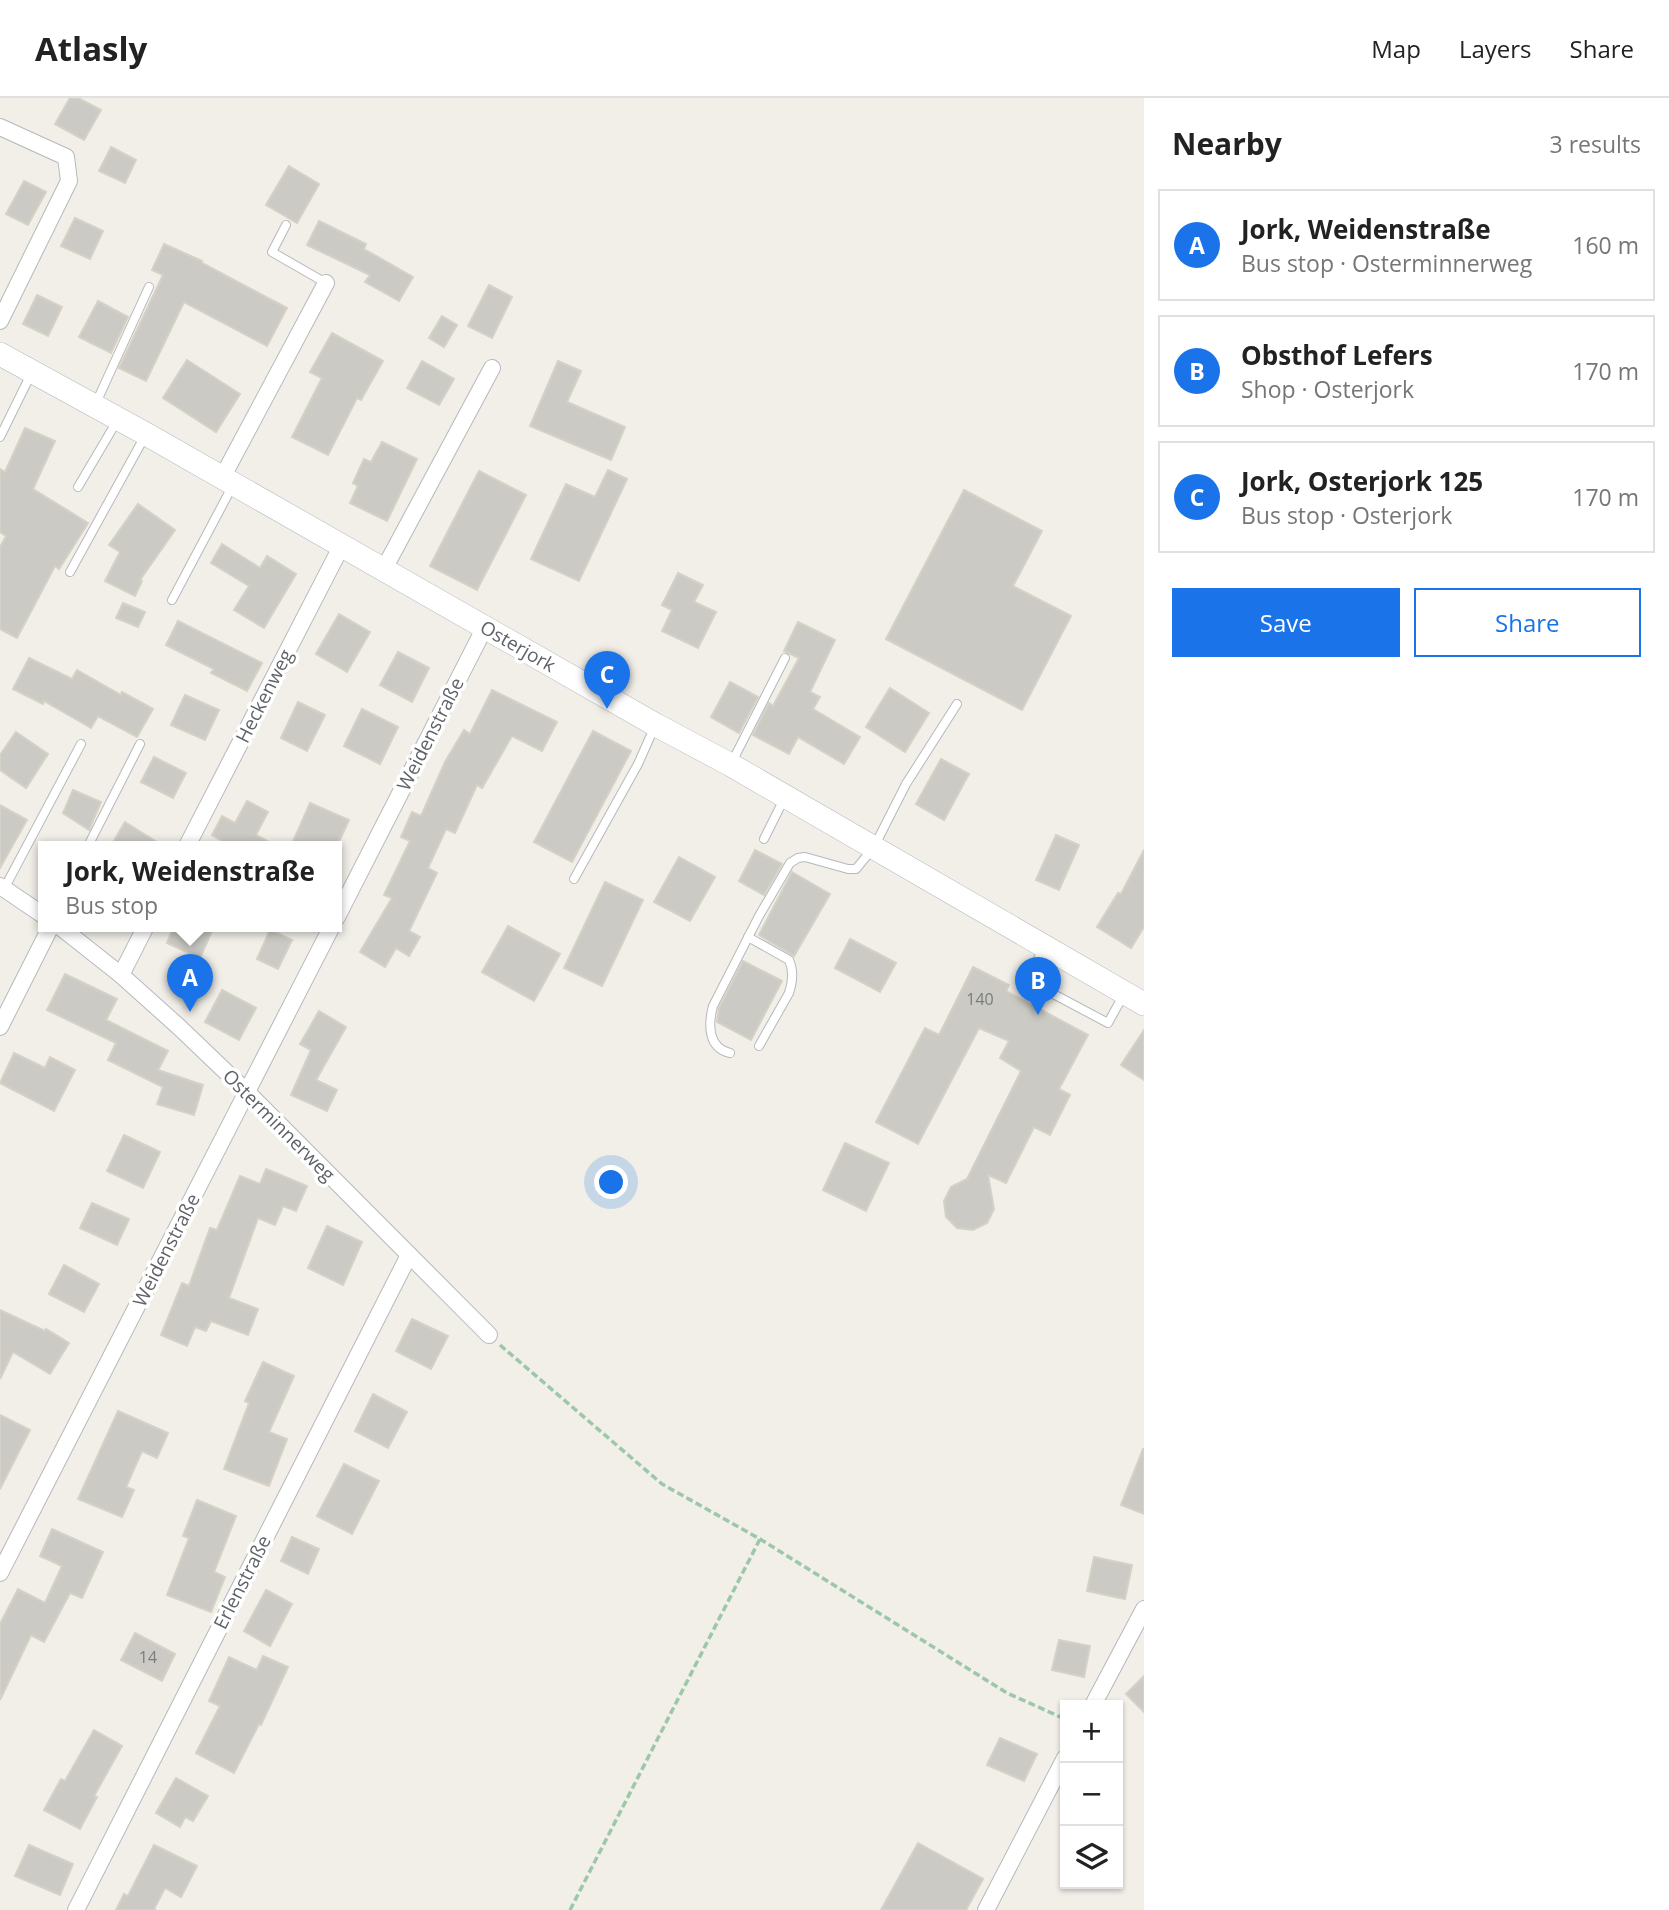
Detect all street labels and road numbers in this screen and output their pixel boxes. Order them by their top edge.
street label: Osterjork [476,614,560,678]
street label: Heckenweg [229,645,299,747]
street label: Weidenstraße [390,673,470,795]
street label: Osterminnerweg [217,1063,341,1187]
street label: Weidenstraße [126,1189,206,1311]
street label: Erlenstraße [207,1531,277,1633]

